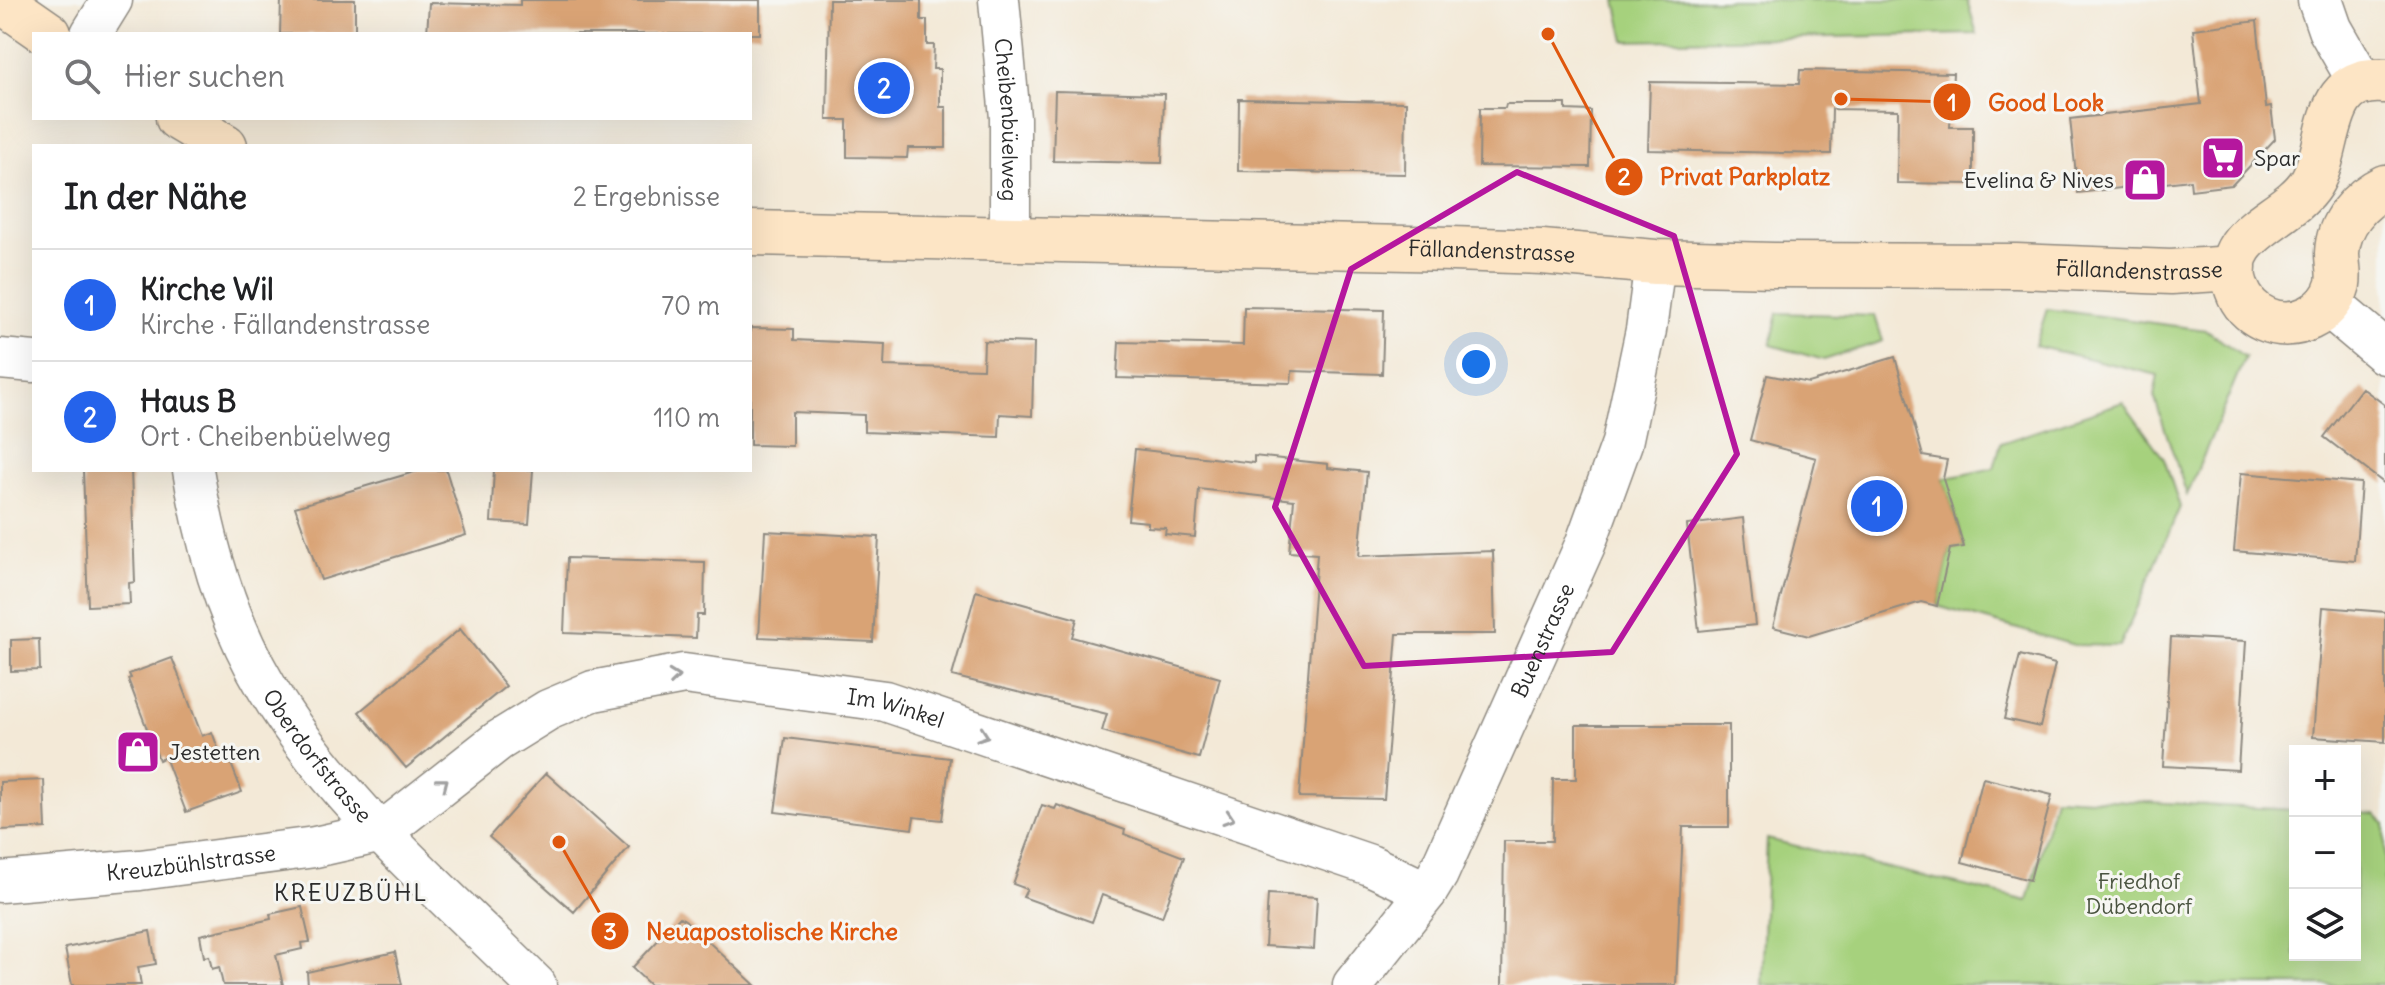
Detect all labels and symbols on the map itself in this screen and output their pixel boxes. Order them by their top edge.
street label: Cheibenbüelweg [989,37,1024,201]
pin: 2 [858,58,910,118]
callout: Good Look [1932,78,2120,126]
text: 1 [1947,87,1957,117]
text: Good Look [1988,87,2104,117]
supermarket icon: Spar [2199,134,2247,182]
place label: Spar [2254,144,2300,172]
callout: Privat Parkplatz [1604,153,1846,201]
shop icon: Evelina & Nives [2121,156,2169,204]
text: 2 [1617,161,1631,191]
text: Privat Parkplatz [1660,161,1831,191]
place label: Evelina & Nives [1964,166,2114,194]
street label: Fällandenstrasse [1408,234,1576,269]
street label: Fällandenstrasse [2055,254,2224,286]
your location [1456,344,1496,384]
pin: 1 [1851,476,1903,536]
street label: Buenstrasse [1505,579,1580,702]
one-way arrow [668,668,681,685]
street label: Im Winkel [846,682,948,734]
street label: Oberdorfstrasse [257,684,378,828]
one-way arrow [975,725,989,742]
shop icon: Jestetten [114,728,162,776]
place label: Jestetten [169,738,260,766]
one-way arrow [434,779,449,793]
one-way arrow [1222,809,1236,825]
street label: Kreuzbühlstrasse [105,838,277,887]
park label: Friedhof Dübendorf [2086,867,2193,920]
district label: KREUZBÜHL [274,877,428,907]
callout: Neuapostolische Kirche [590,907,914,955]
text: 3 [603,916,617,946]
text: Neuapostolische Kirche [646,916,898,946]

